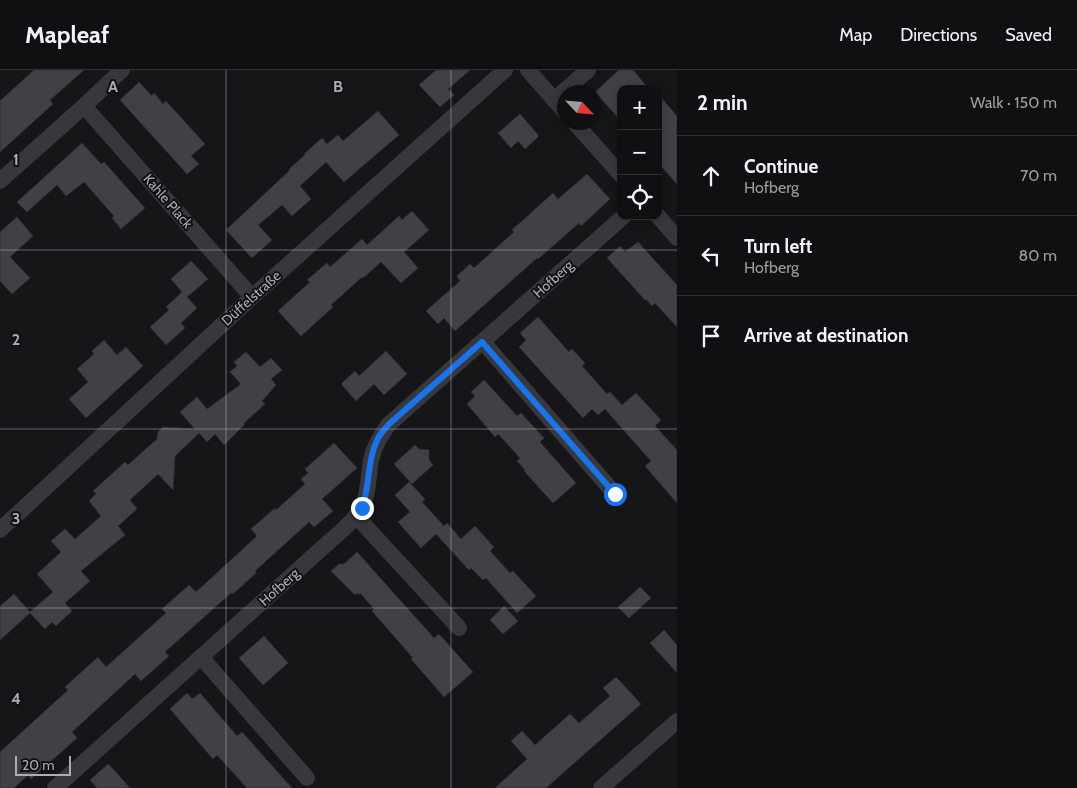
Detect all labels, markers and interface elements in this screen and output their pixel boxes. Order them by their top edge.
text: Mapleaf [25,20,109,49]
text: Map [839,24,872,46]
text: Directions [900,24,977,46]
text: Saved [1005,24,1052,46]
text: A [108,77,118,96]
text: B [333,77,343,96]
north arrow [557,85,602,130]
map controls [617,85,662,220]
button: + [617,85,662,130]
text: 2 min [697,90,748,115]
text: Walk · 150 m [970,93,1057,112]
button: − [617,130,662,175]
text: 1 [13,150,19,169]
text: Continue [744,155,818,178]
icon: ahead [697,162,725,190]
text: 70 m [1020,166,1057,185]
street label: Kahle Plack [139,170,197,232]
button: locate [617,175,662,220]
text: Hofberg [744,178,799,197]
text: Turn left [744,235,812,258]
icon: left [697,242,725,270]
text: 80 m [1019,246,1057,265]
street label: Hofberg [529,255,578,302]
text: Hofberg [744,258,799,277]
street label: Düffelstraße [218,267,284,329]
icon: arrive [697,322,725,350]
text: Arrive at destination [744,324,908,347]
text: 2 [12,330,20,349]
route start [604,483,627,506]
route end [351,497,374,520]
text: 3 [12,509,20,528]
street label: Hofberg [255,563,304,610]
text: 4 [11,689,21,708]
scale bar [15,753,71,776]
text: 20 m [22,756,55,774]

